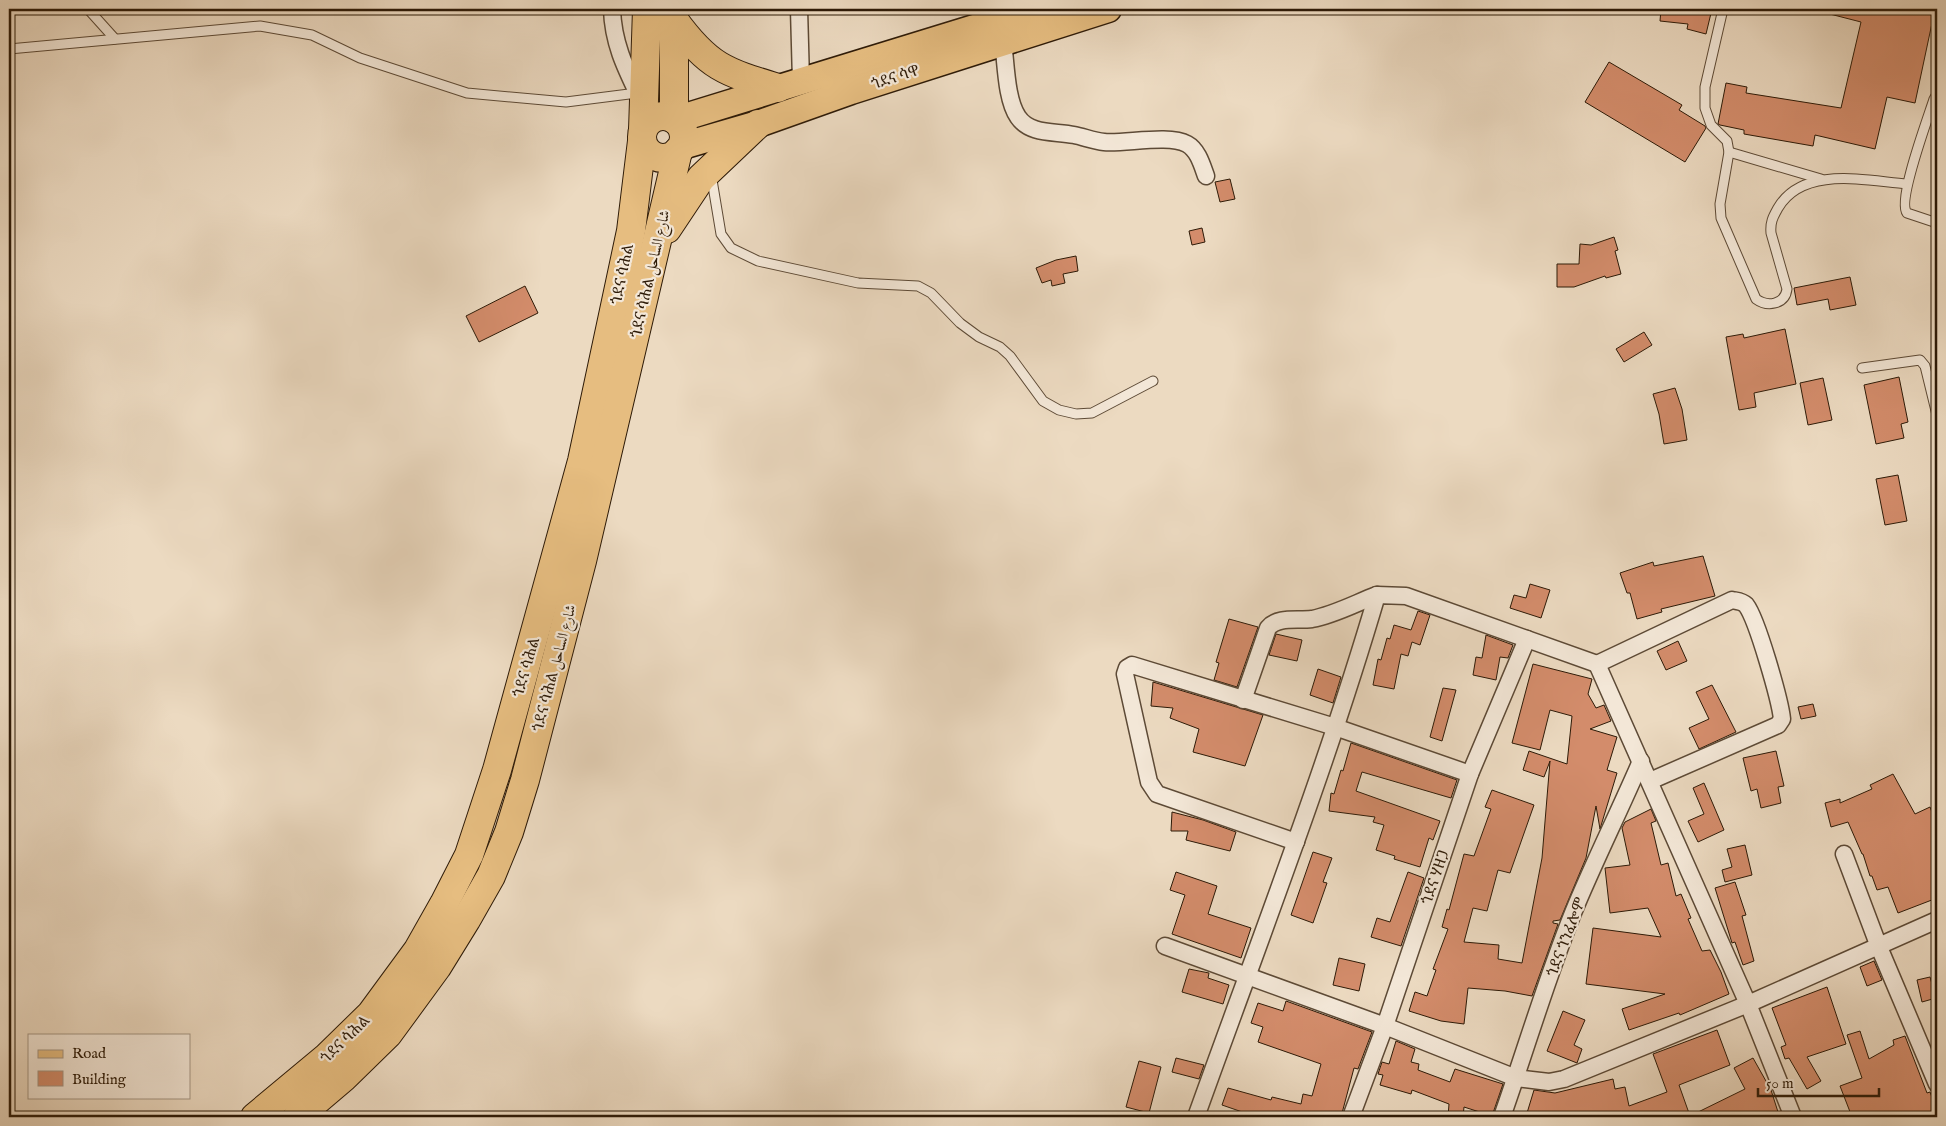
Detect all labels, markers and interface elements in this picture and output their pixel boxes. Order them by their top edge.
street label: ጎደና ሳዋ [869,61,922,94]
street label: ጎደና ሳሕል شارع الساحل [627,208,677,341]
street label: ጎደና ሳሕል [607,242,638,306]
street label: ጎደና ሳሕል شارع الساحل [528,602,583,735]
street label: ጎደና ሳሕል [509,634,544,699]
street label: ጎደና ሃዘጋ [1417,847,1454,907]
street label: ጎደና ጎንፈሎም [1543,895,1590,980]
street label: ጎደና ሳሕል [317,1011,374,1068]
legend [28,1034,190,1098]
text: Road [72,1044,107,1063]
scale bar [1758,1066,1880,1098]
text: Building [72,1070,127,1089]
text: 50 m [1766,1074,1794,1093]

